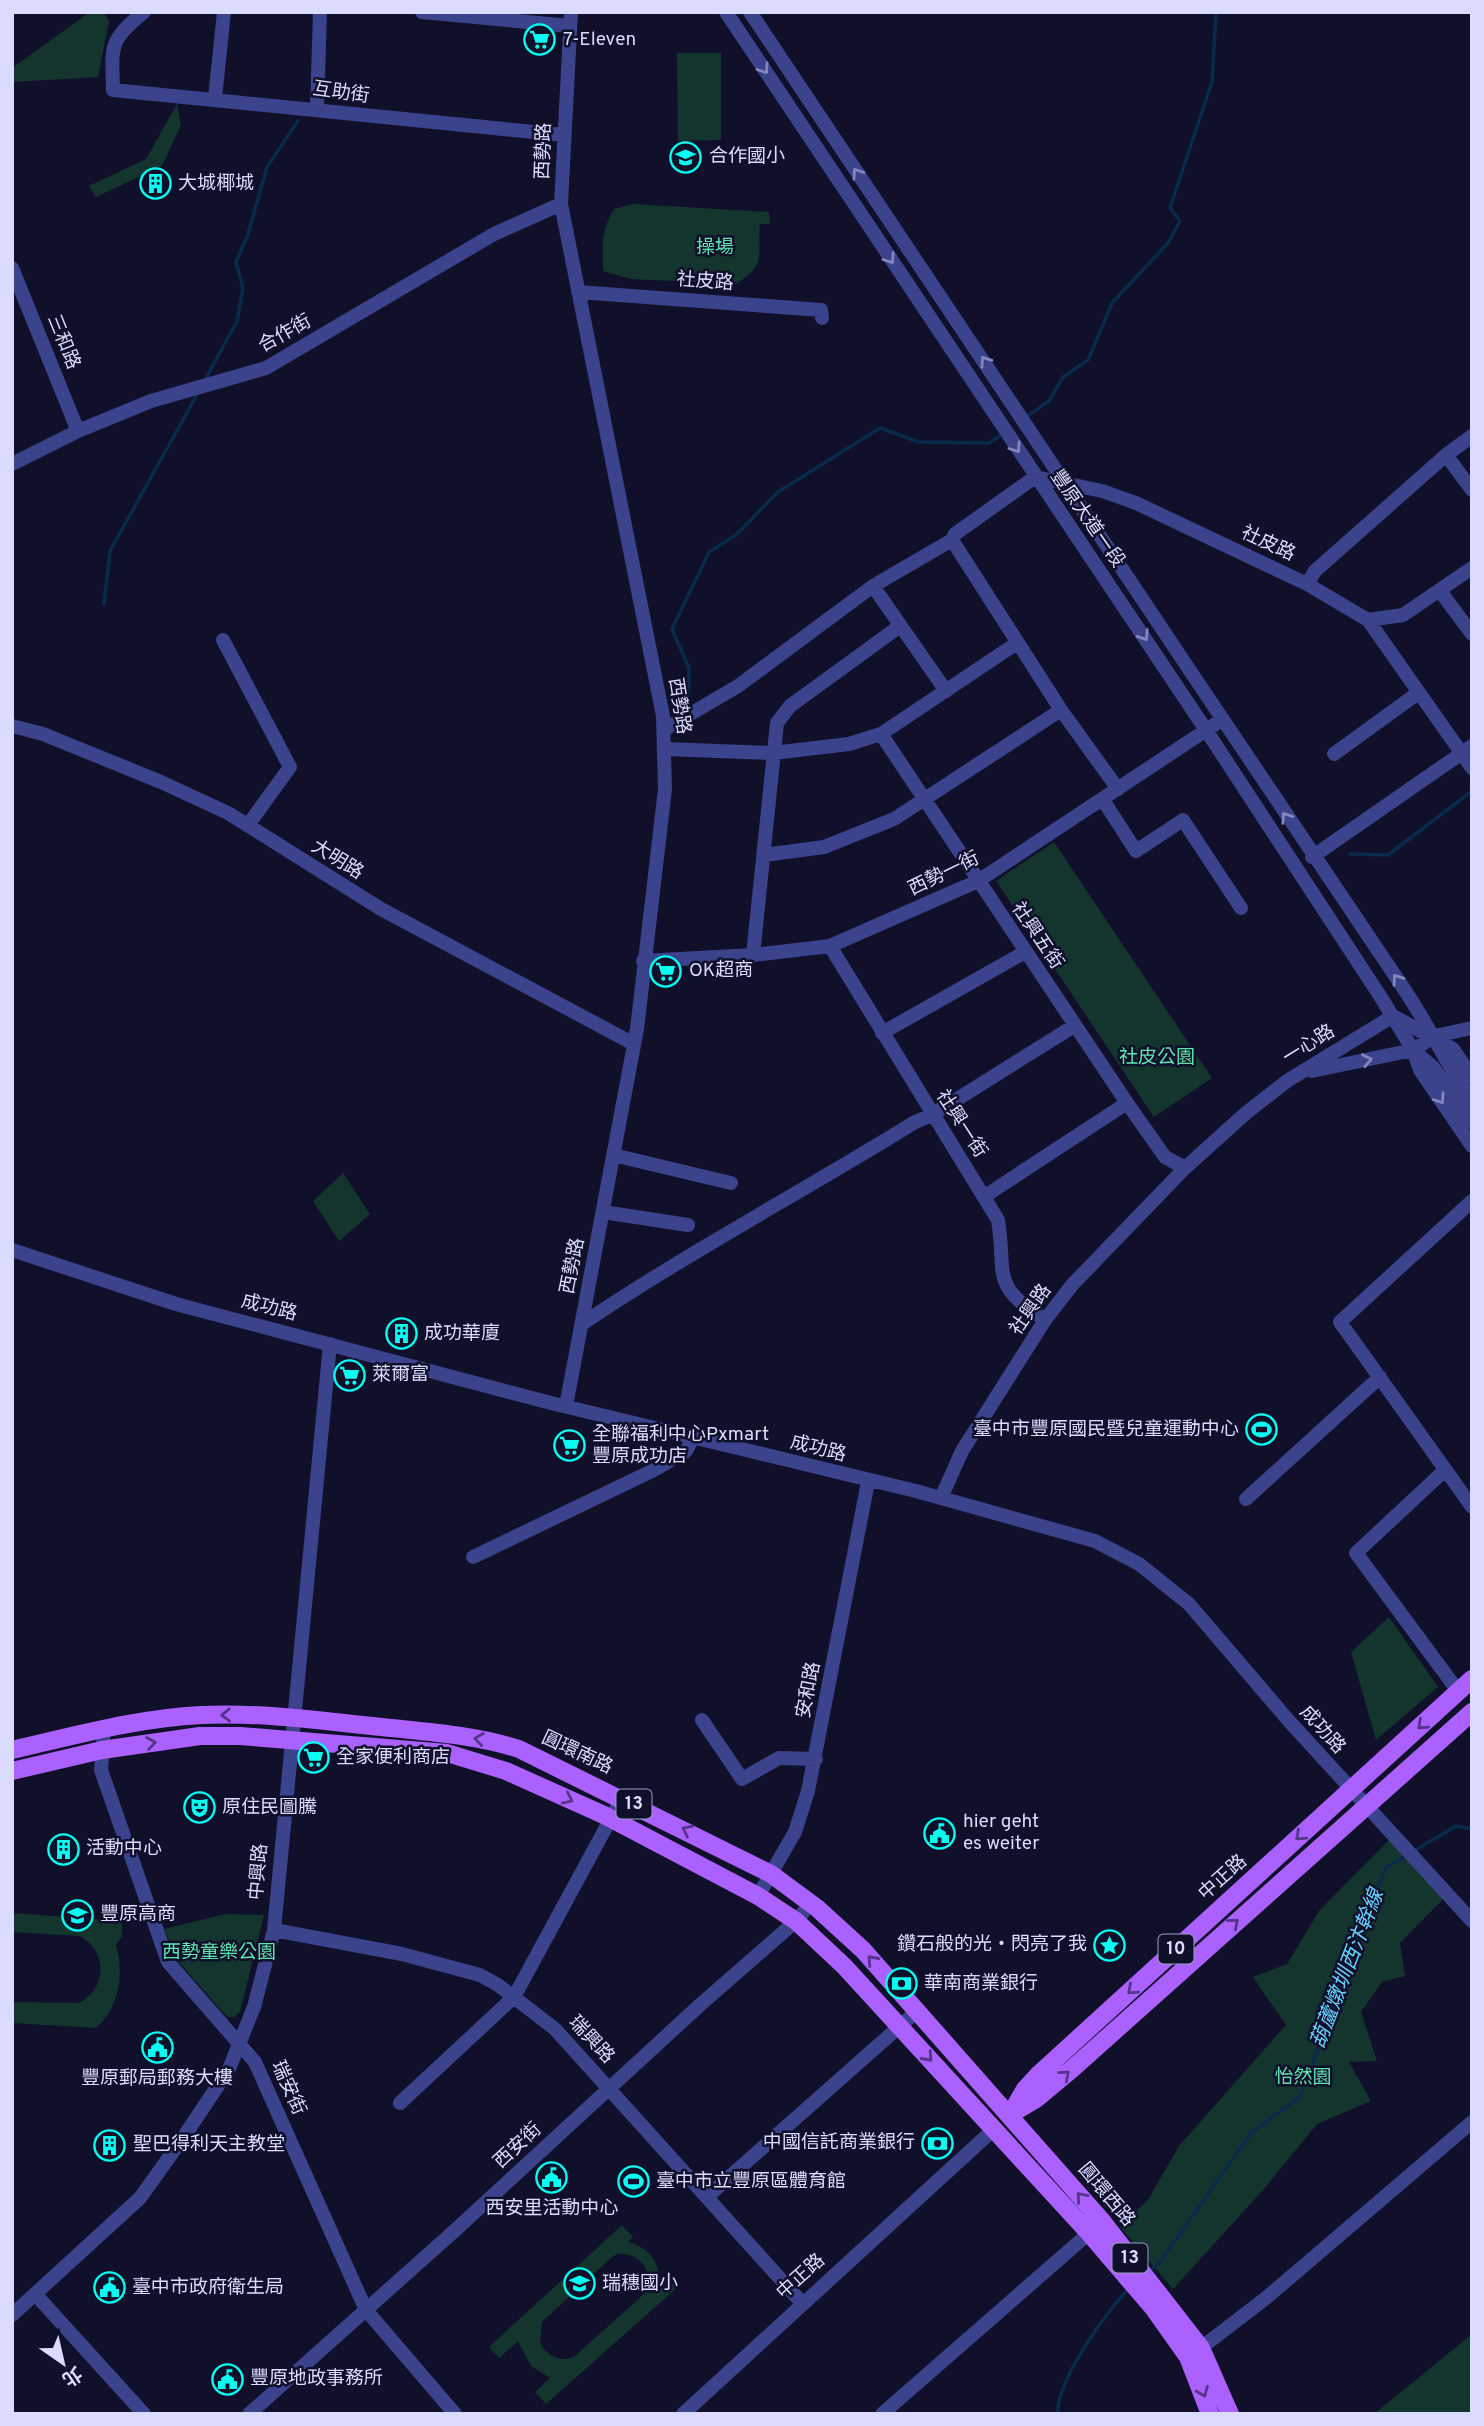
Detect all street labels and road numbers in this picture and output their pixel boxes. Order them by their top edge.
street label: 互助街 [311,77,371,109]
street label: 西勢路 [531,122,557,180]
street label: 社皮路 [676,268,734,296]
street label: 合作街 [254,310,316,358]
street label: 三和路 [41,311,85,373]
street label: 豐原大道一段 [1044,465,1130,573]
street label: 社皮路 [1237,521,1299,567]
street label: 西勢路 [663,676,695,736]
street label: 大明路 [306,835,368,885]
street label: 西勢一街 [905,847,983,901]
street label: 社興五街 [1006,898,1068,974]
street label: 一心路 [1278,1020,1340,1070]
street label: 社興一街 [930,1086,992,1162]
street label: 西勢路 [556,1236,590,1296]
street label: 社興路 [1005,1280,1057,1340]
street label: 成功路 [238,1289,300,1327]
street label: 成功路 [787,1430,849,1468]
street label: 安和路 [792,1660,826,1720]
street label: 成功路 [1294,1701,1350,1759]
street label: 圓環南路 [537,1726,617,1780]
road number: 13 [616,1790,652,1818]
street label: 中興路 [245,1843,273,1901]
street label: 中正路 [1194,1850,1252,1906]
road number: 10 [1158,1935,1194,1964]
street label: 瑞興路 [563,2011,619,2069]
street label: 瑞安街 [265,2057,311,2119]
street label: 西安街 [489,2118,547,2174]
street label: 圓環西路 [1072,2158,1140,2232]
road number: 13 [1112,2244,1148,2272]
street label: 中正路 [772,2249,830,2305]

